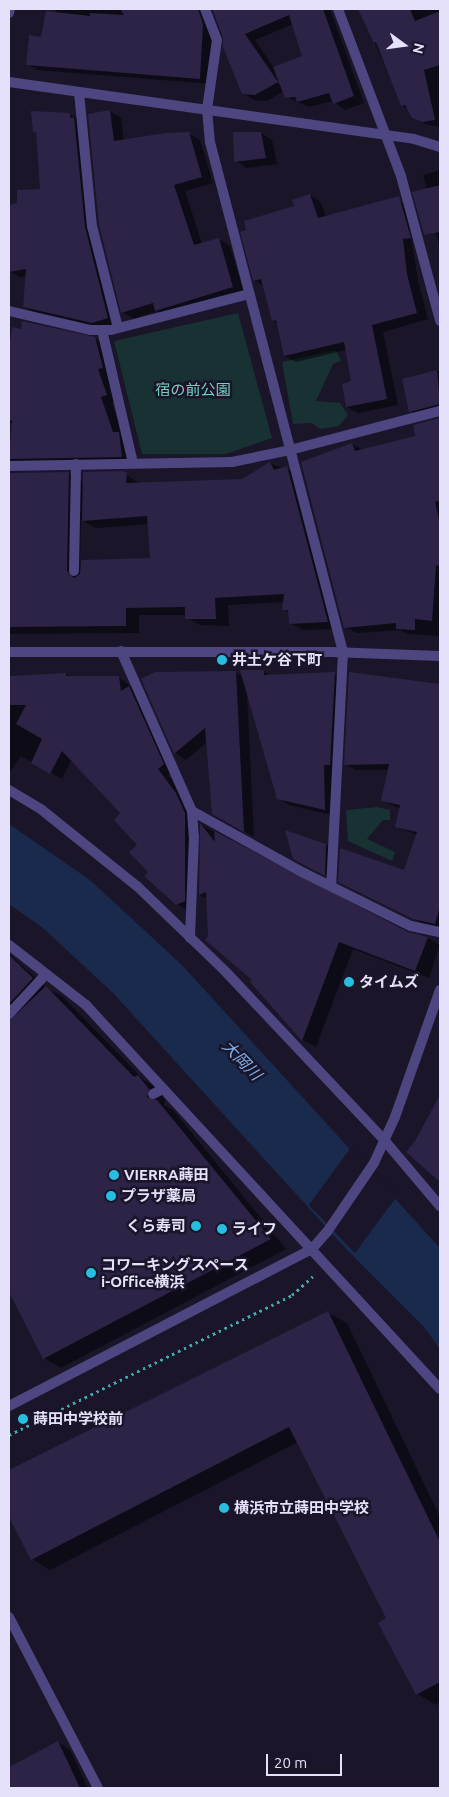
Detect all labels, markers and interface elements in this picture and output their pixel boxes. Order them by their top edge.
north arrow [379,20,429,70]
text: N [410,42,428,56]
park label: 宿の前公園 [156,381,230,399]
place label: 井土ケ谷下町 [232,651,322,669]
marker: 井土ケ谷下町 [216,654,228,666]
place label: タイムズ [359,973,419,991]
marker: タイムズ [343,976,355,988]
water label: 大岡川 [218,1036,266,1084]
place label: VIERRA蒔田 [124,1166,209,1184]
marker: VIERRA蒔田 [108,1169,120,1181]
place label: プラザ薬局 [121,1187,196,1205]
marker: プラザ薬局 [105,1190,117,1202]
place label: くら寿司 [126,1217,186,1235]
marker: くら寿司 [190,1220,202,1232]
place label: ライフ [232,1220,277,1238]
marker: ライフ [216,1223,228,1235]
place label: コワーキングスペース i-Office横浜 [101,1255,251,1290]
marker: コワーキングスペース i-Office横浜 [85,1267,97,1279]
place label: 蒔田中学校前 [33,1410,123,1428]
marker: 蒔田中学校前 [17,1413,29,1425]
place label: 横浜市立蒔田中学校 [234,1499,369,1517]
marker: 横浜市立蒔田中学校 [218,1502,230,1514]
scale bar [269,1744,345,1776]
text: 20 m [274,1754,307,1771]

